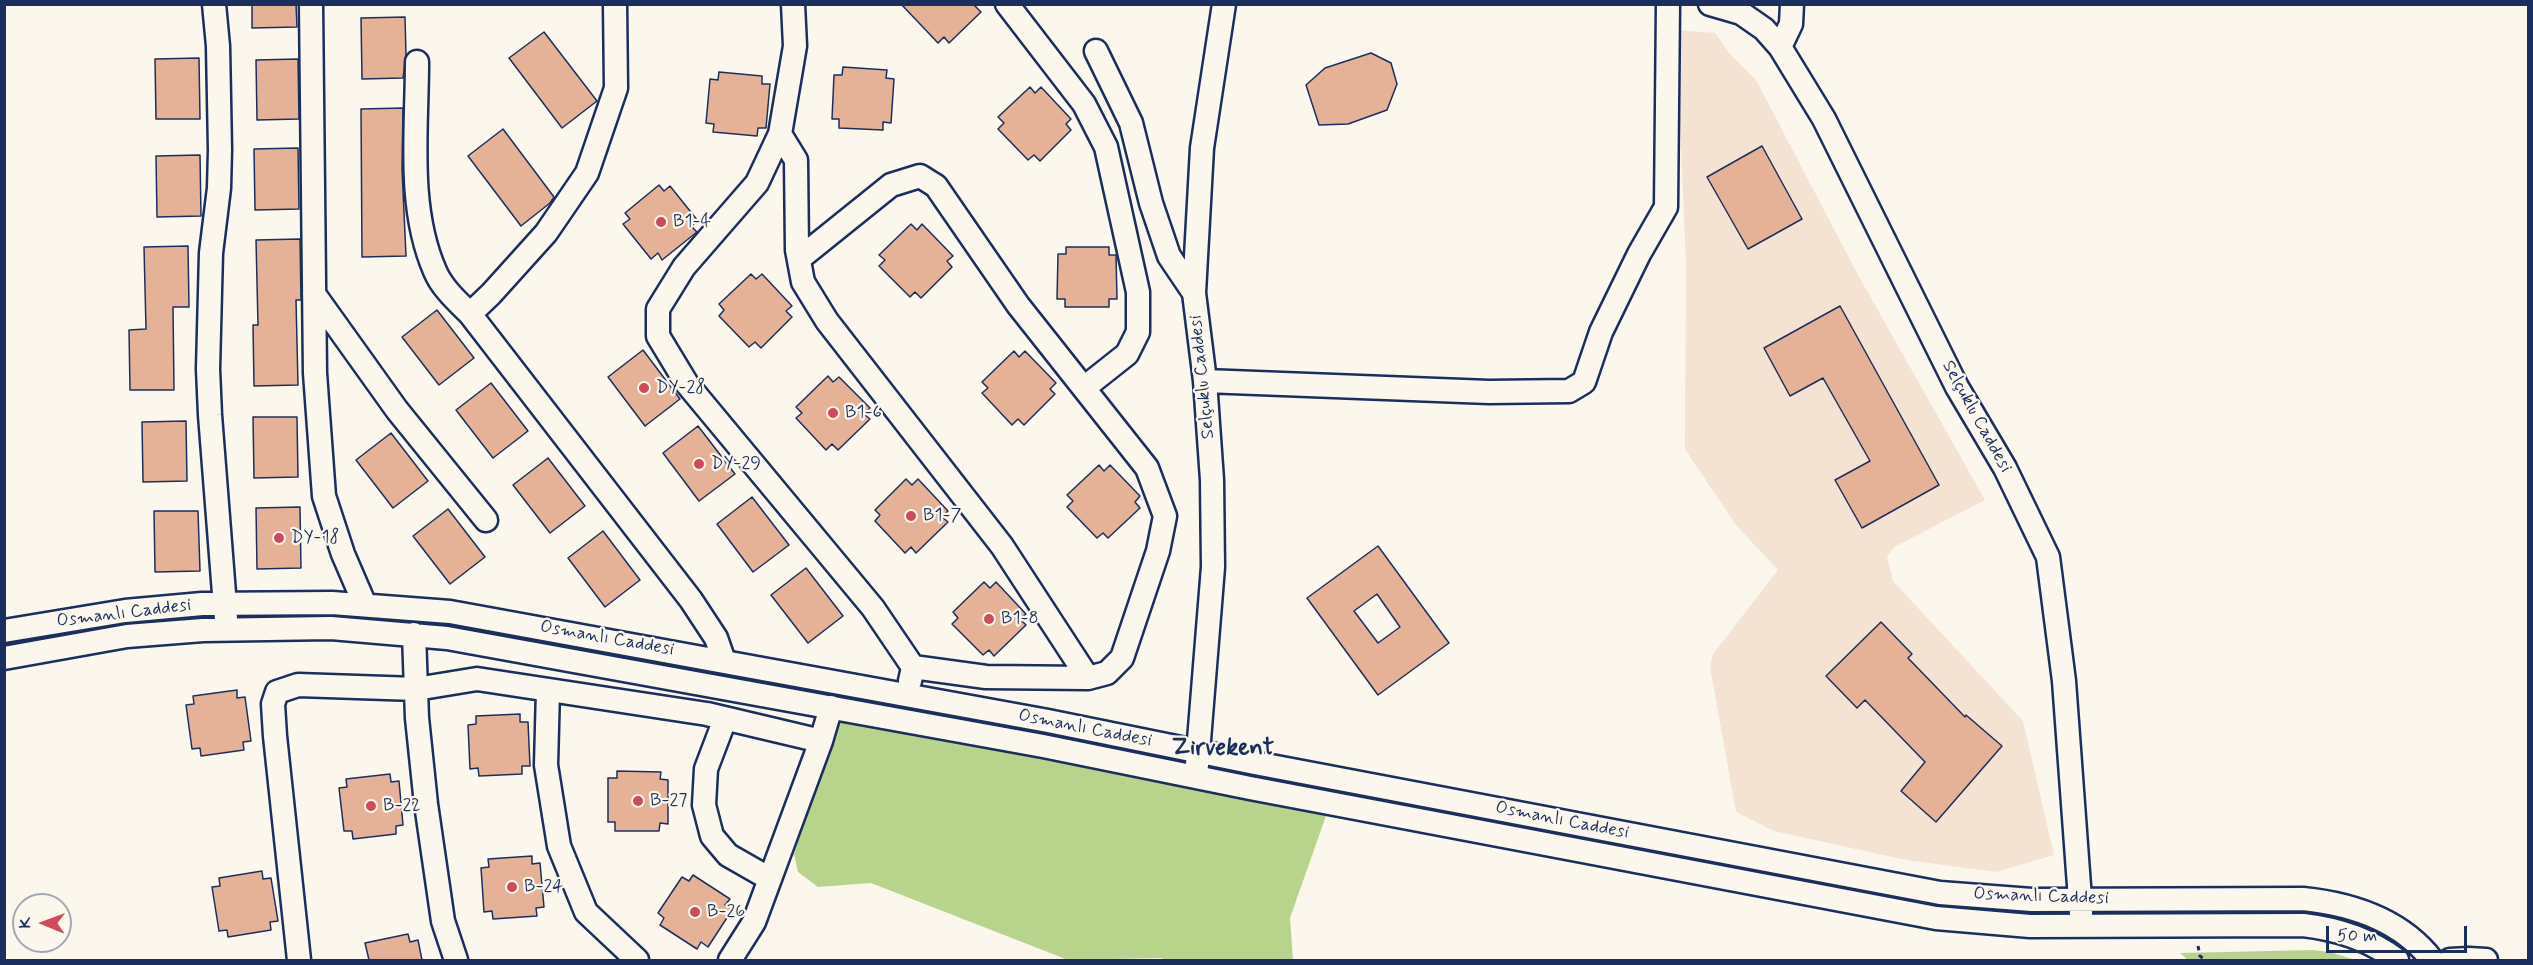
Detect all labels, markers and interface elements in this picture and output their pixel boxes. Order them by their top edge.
place label: B1-4 [673,211,711,233]
marker: B1-4 [654,215,668,229]
street label: Selçuklu Caddesi [1186,314,1220,440]
street label: Selçuklu Caddesi [1936,357,2016,477]
place label: DY-28 [656,377,705,399]
marker: DY-28 [637,381,651,395]
place label: B1-6 [845,402,882,424]
marker: B1-6 [826,406,840,420]
place label: DY-29 [711,453,761,475]
marker: DY-29 [692,457,706,471]
place label: B1-7 [923,505,961,527]
marker: B1-7 [904,509,918,523]
place label: DY-18 [291,527,339,549]
marker: DY-18 [272,531,286,545]
street label: Osmanlı Caddesi [55,595,193,633]
place label: B1-8 [1001,608,1039,630]
marker: B1-8 [982,612,996,626]
street label: Osmanlı Caddesi [538,617,676,661]
street label: Osmanlı Caddesi [1016,705,1154,753]
district label: Zirvekent [1172,735,1274,763]
place label: B-27 [650,790,687,812]
marker: B-27 [631,794,645,808]
place label: B-22 [383,795,421,817]
street label: Osmanlı Caddesi [1493,797,1631,845]
marker: B-22 [364,799,378,813]
place label: B-24 [524,876,563,898]
marker: B-24 [505,880,519,894]
street label: Osmanlı Caddesi [1973,884,2109,910]
north arrow [12,893,72,953]
place label: B-26 [707,901,745,923]
marker: B-26 [688,905,702,919]
scale bar [2329,914,2470,952]
text: K [15,917,36,929]
text: 50 m [2337,924,2377,948]

